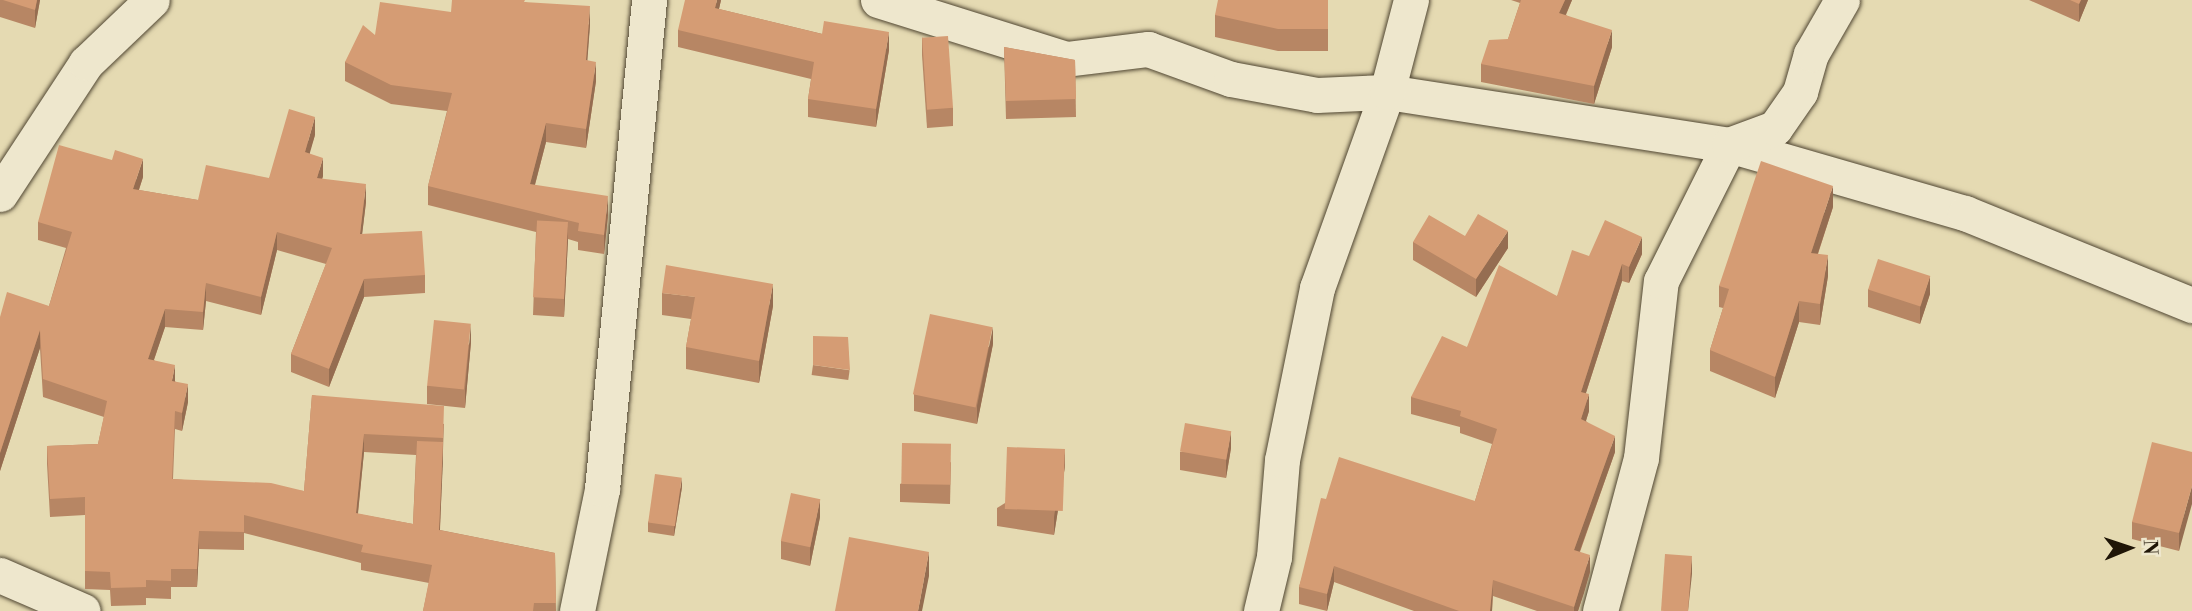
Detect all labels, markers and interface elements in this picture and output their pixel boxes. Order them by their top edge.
north arrow [2094,513,2164,583]
text: N [2138,539,2162,555]

